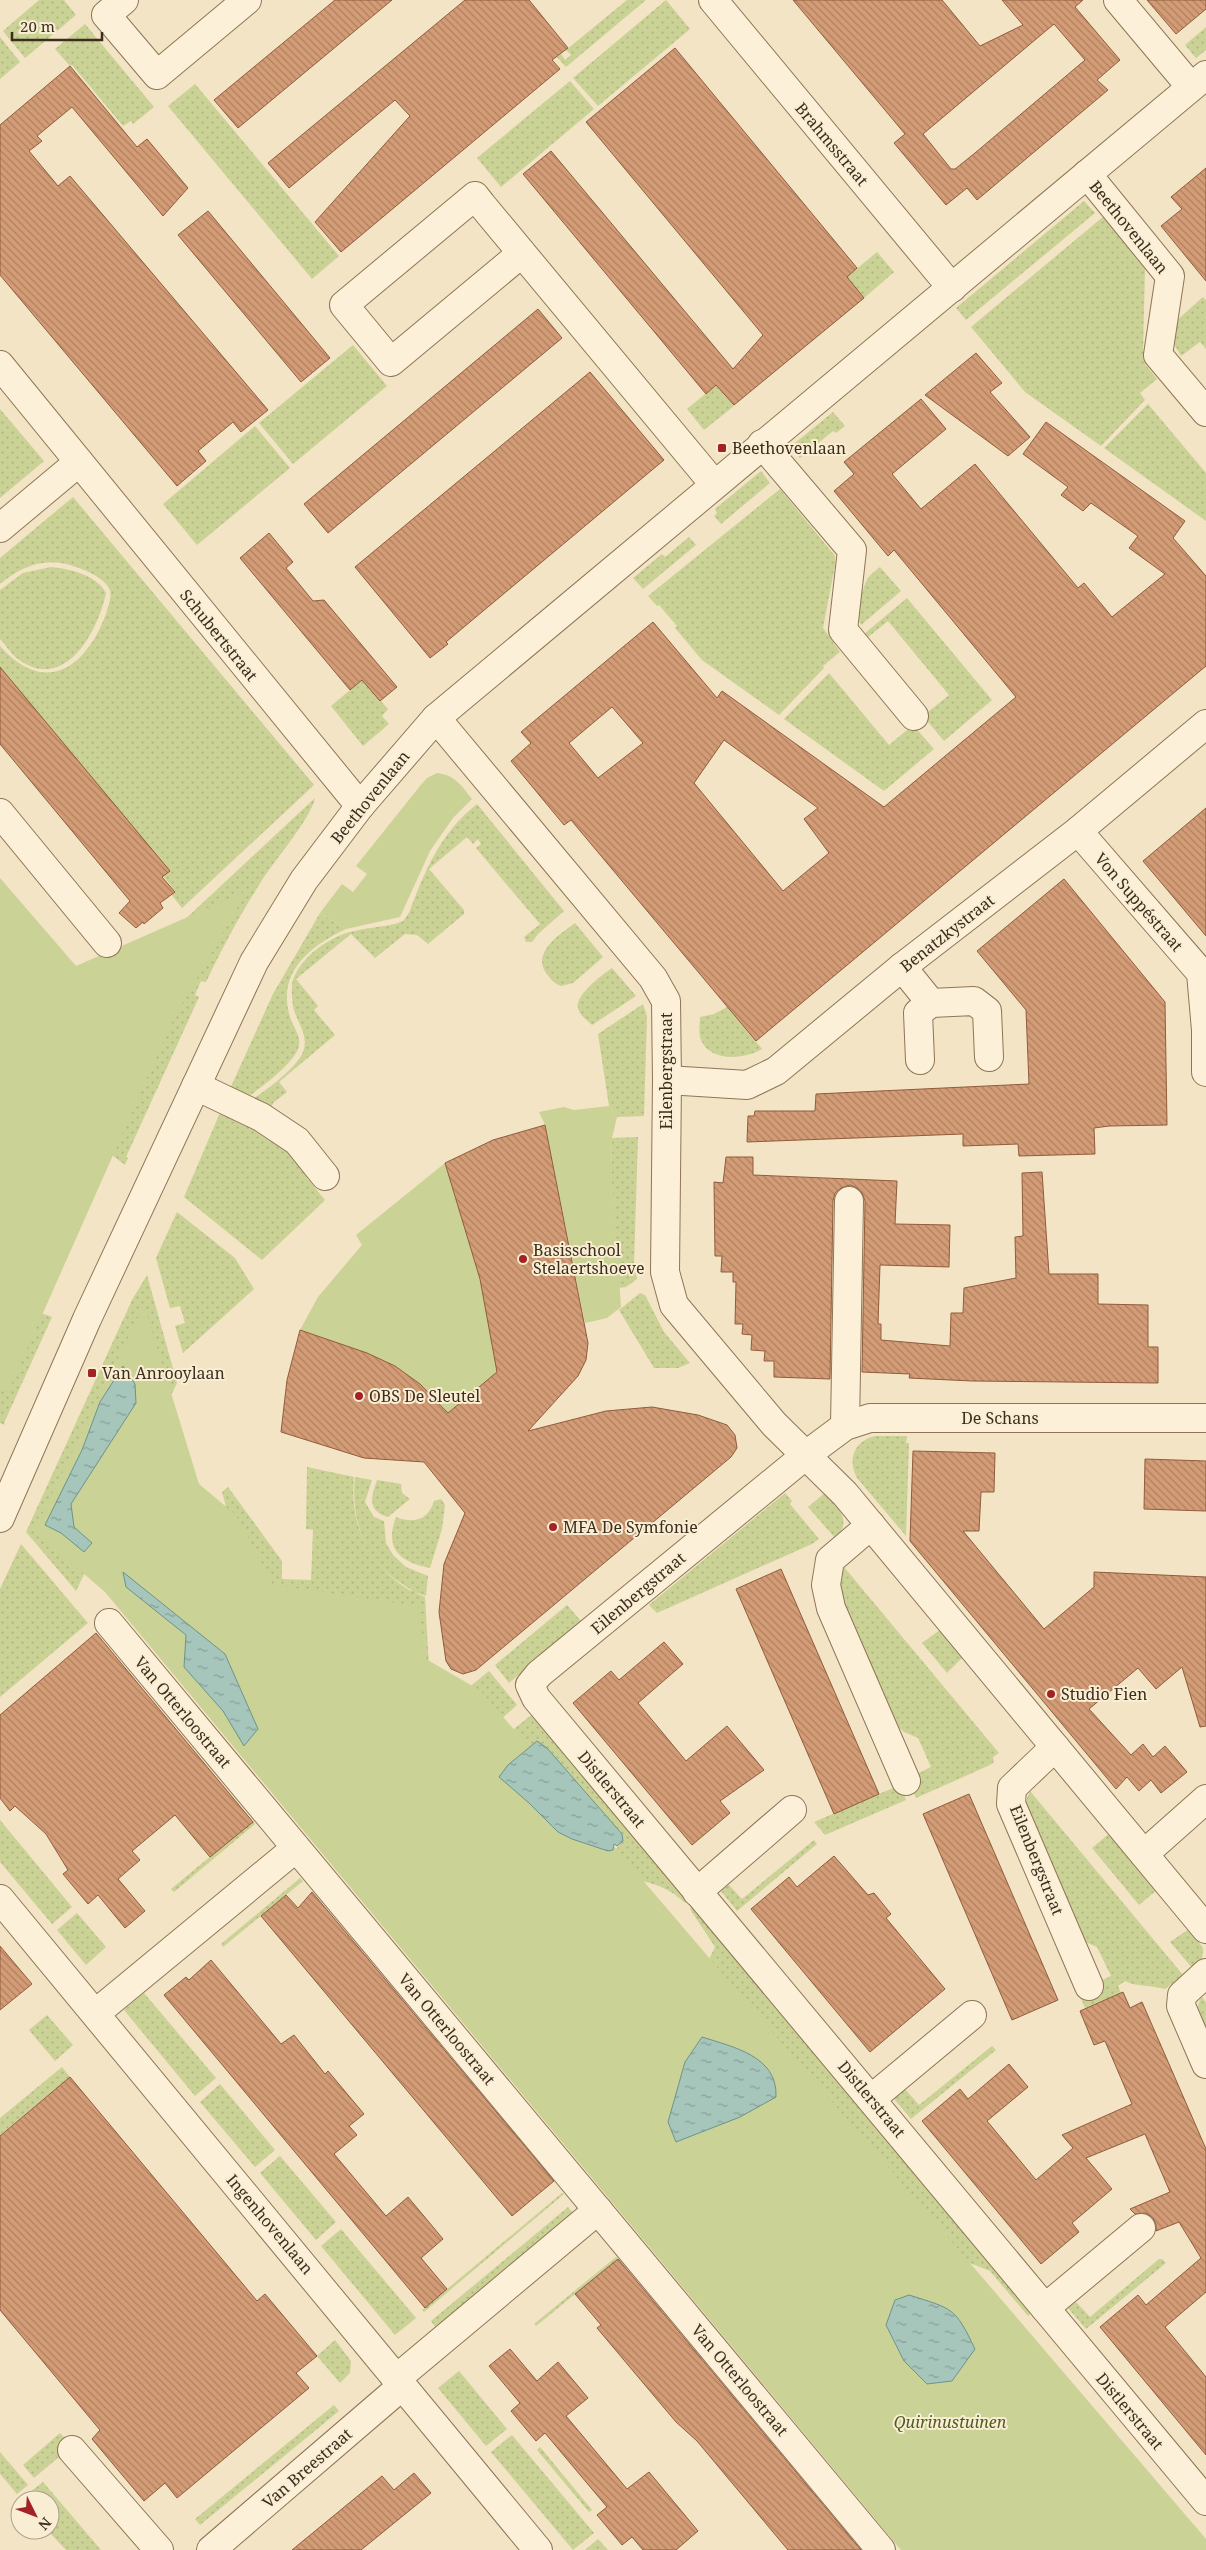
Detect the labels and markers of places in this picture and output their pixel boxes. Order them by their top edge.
place label: Beethovenlaan [732,437,846,459]
marker: Beethovenlaan [716,442,728,454]
place label: Basisschool Stelaertshoeve [533,1239,645,1279]
marker: Basisschool Stelaertshoeve [517,1253,529,1265]
place label: Van Anrooylaan [102,1362,225,1384]
marker: Van Anrooylaan [86,1367,98,1379]
place label: OBS De Sleutel [369,1385,480,1407]
marker: OBS De Sleutel [353,1390,365,1402]
place label: MFA De Symfonie [563,1516,698,1538]
marker: MFA De Symfonie [547,1521,559,1533]
place label: Studio Fien [1061,1683,1147,1705]
marker: Studio Fien [1045,1688,1057,1700]

